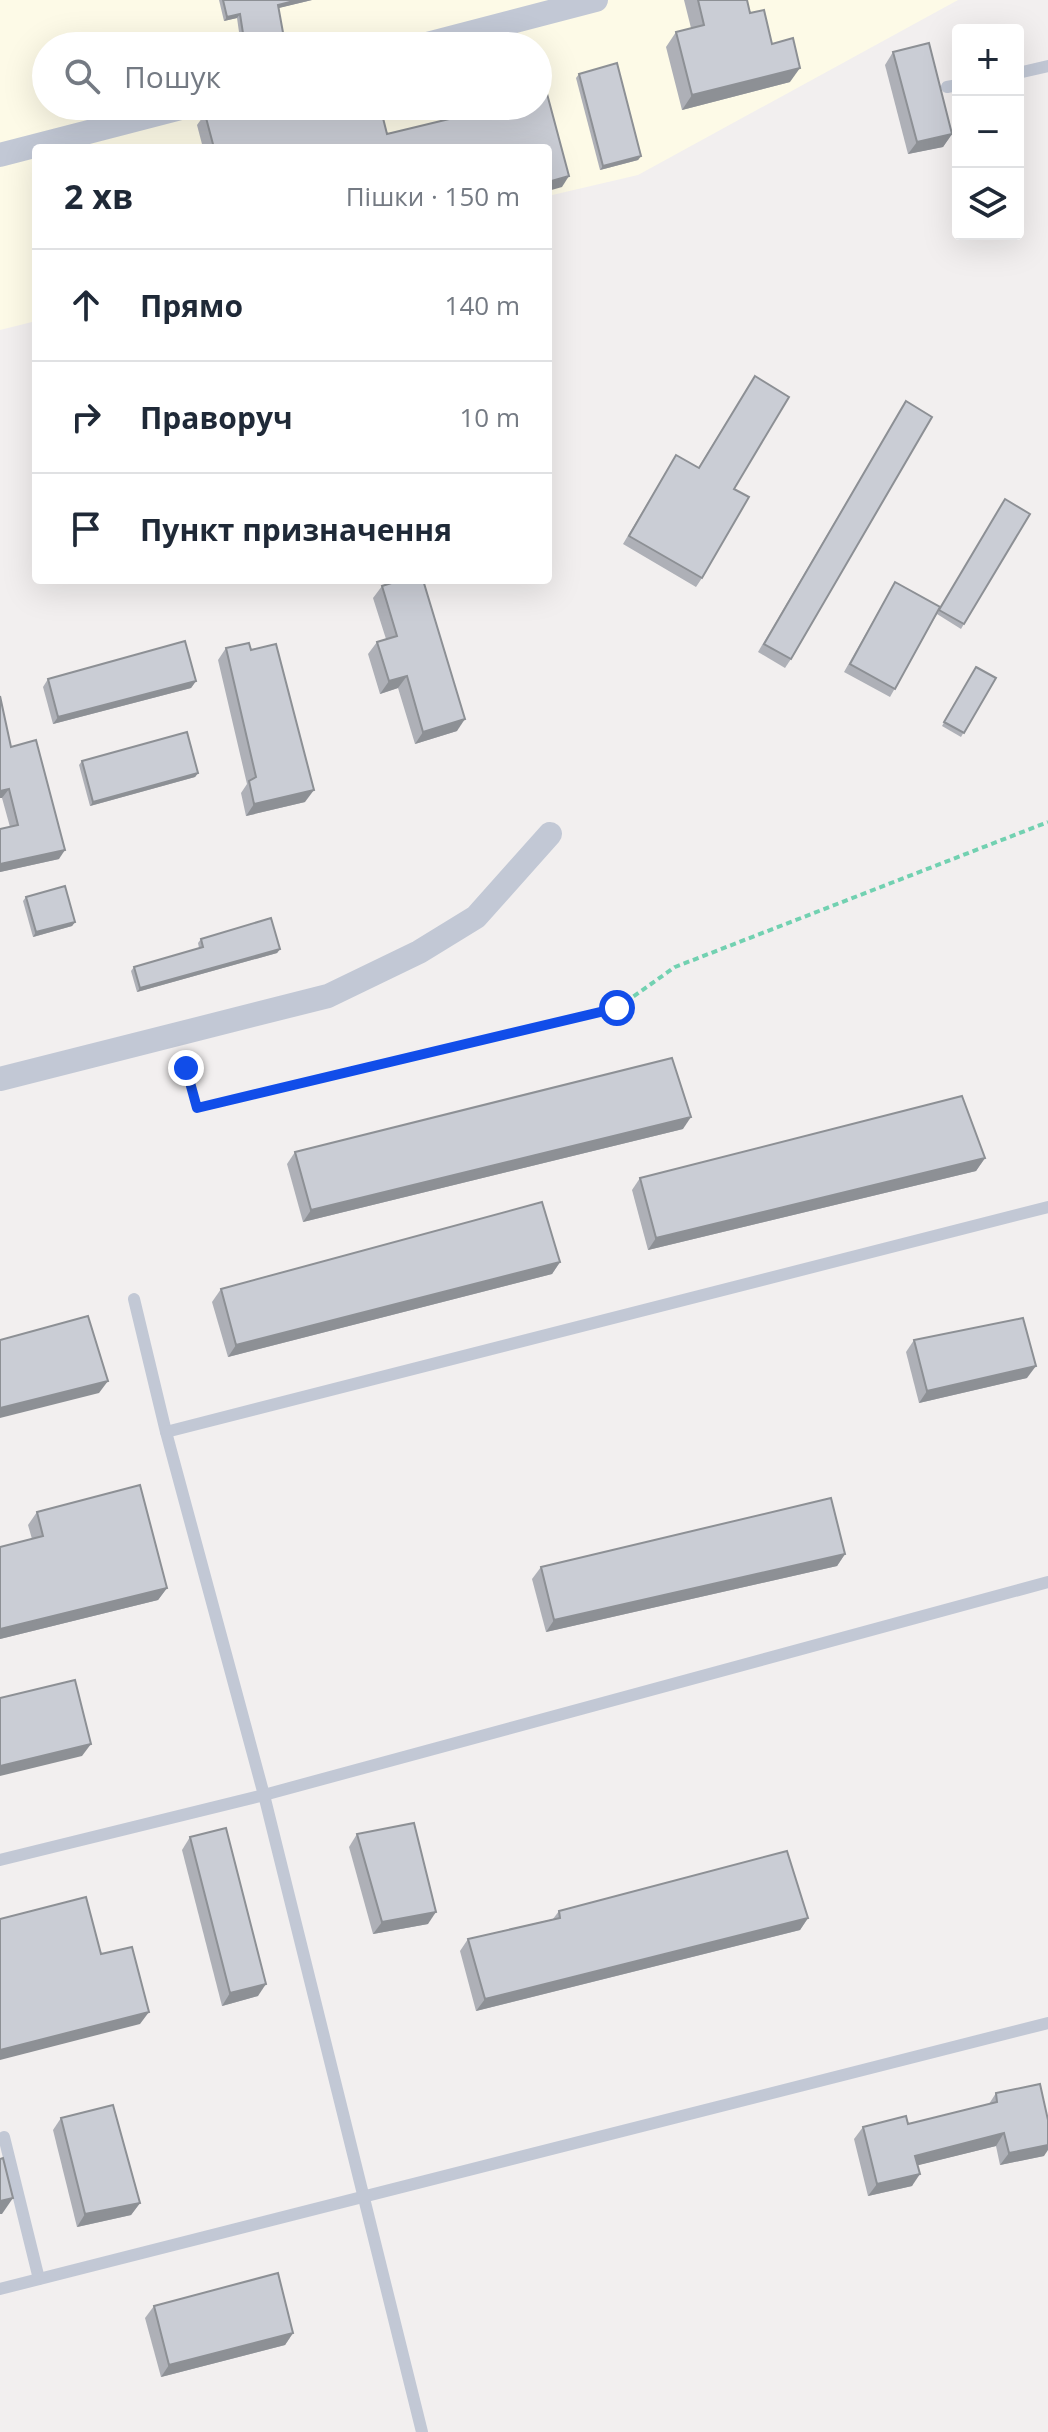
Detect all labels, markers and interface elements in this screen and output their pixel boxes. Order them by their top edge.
map controls [952,24,1024,240]
button: + [952,24,1024,96]
search box [32,32,552,120]
icon: search [60,54,104,98]
text: Пошук [124,56,221,97]
button: − [952,96,1024,168]
button: layers [952,168,1024,240]
text: 2 хв [64,173,133,219]
text: Пішки · 150 m [346,178,520,214]
icon: ahead [64,283,108,327]
text: Прямо [140,285,243,326]
text: 140 m [445,287,520,323]
icon: right [64,395,108,439]
text: Праворуч [140,397,293,438]
text: 10 m [459,399,520,435]
icon: arrive [64,507,108,551]
text: Пункт призначення [140,509,452,550]
route start [599,990,635,1026]
route end [168,1050,204,1086]

